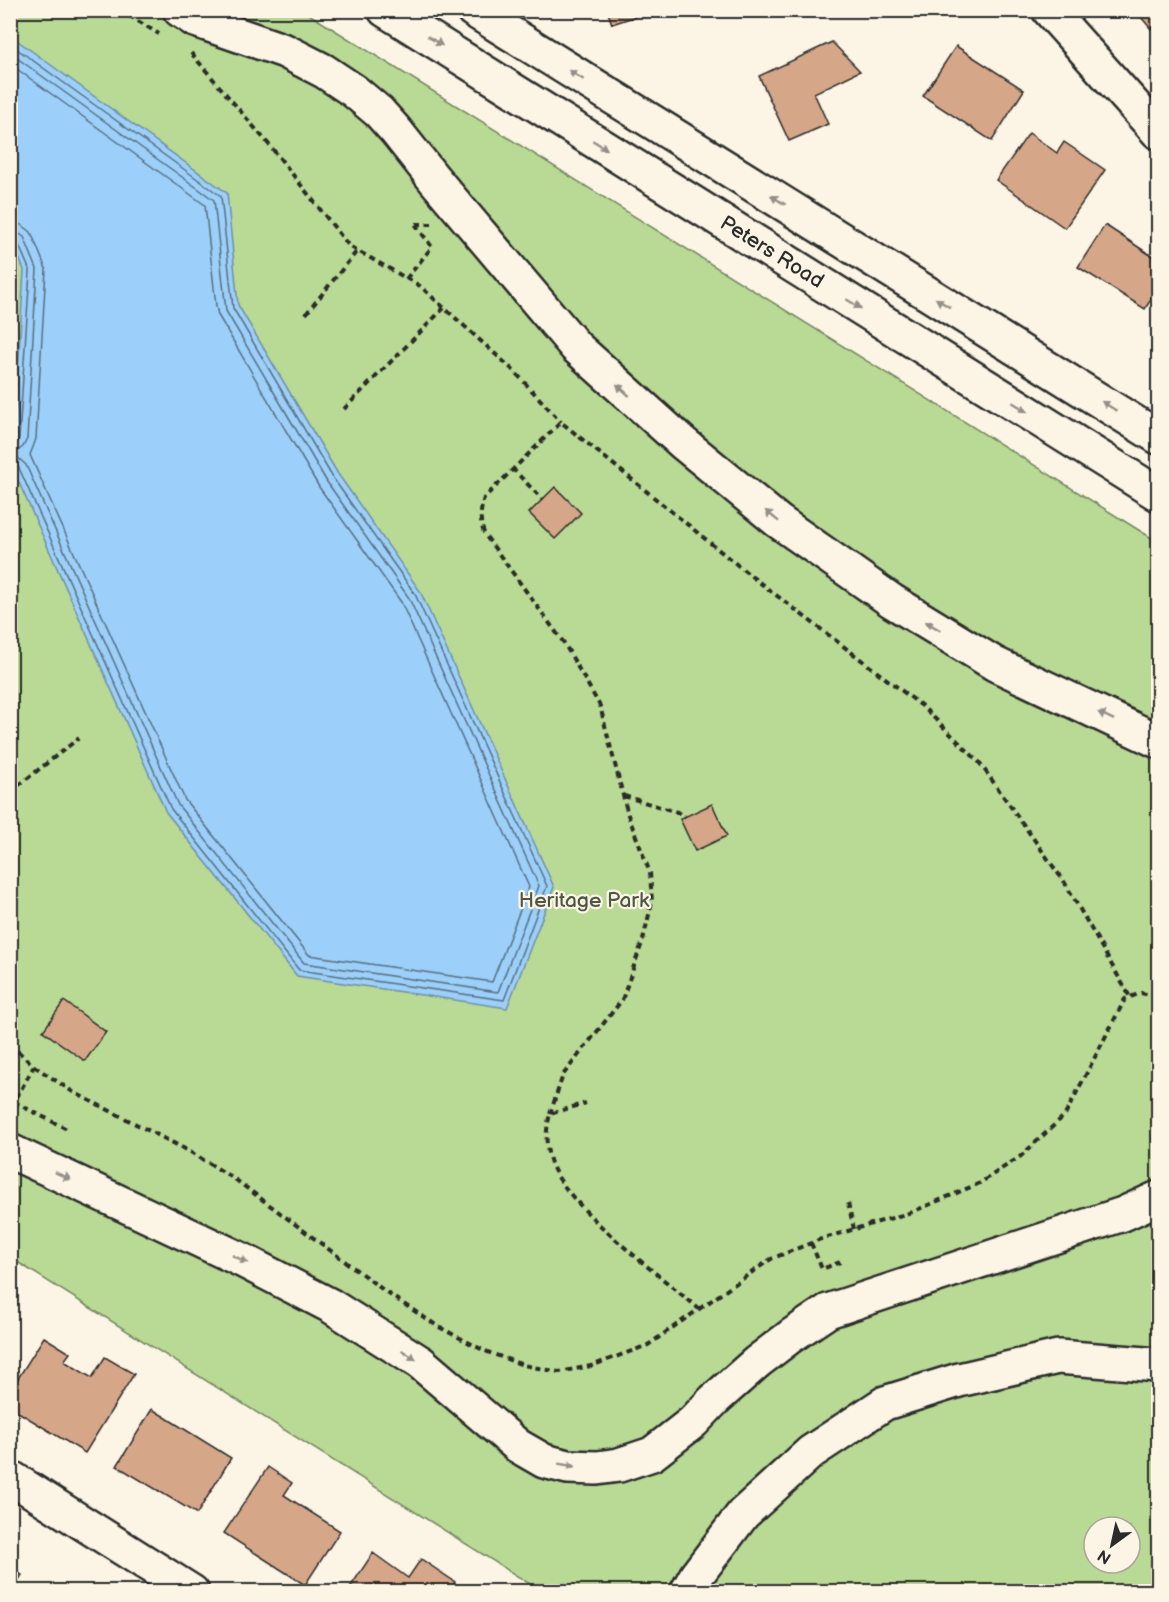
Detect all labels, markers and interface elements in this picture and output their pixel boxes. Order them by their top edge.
one-way arrow [427,36,443,47]
one-way arrow [568,70,584,81]
one-way arrow [592,139,608,150]
one-way arrow [769,195,786,206]
street label: Peters Road [716,210,828,294]
one-way arrow [846,298,863,309]
one-way arrow [935,298,951,309]
one-way arrow [616,383,631,397]
one-way arrow [1101,400,1117,411]
one-way arrow [1012,401,1028,412]
one-way arrow [765,510,780,522]
one-way arrow [925,621,941,632]
one-way arrow [1097,712,1114,721]
park label: Heritage Park [519,888,650,913]
one-way arrow [55,1171,72,1180]
one-way arrow [231,1254,248,1264]
one-way arrow [401,1349,417,1360]
one-way arrow [557,1461,576,1470]
north arrow [1082,1515,1142,1575]
text: N [1094,1545,1115,1568]

